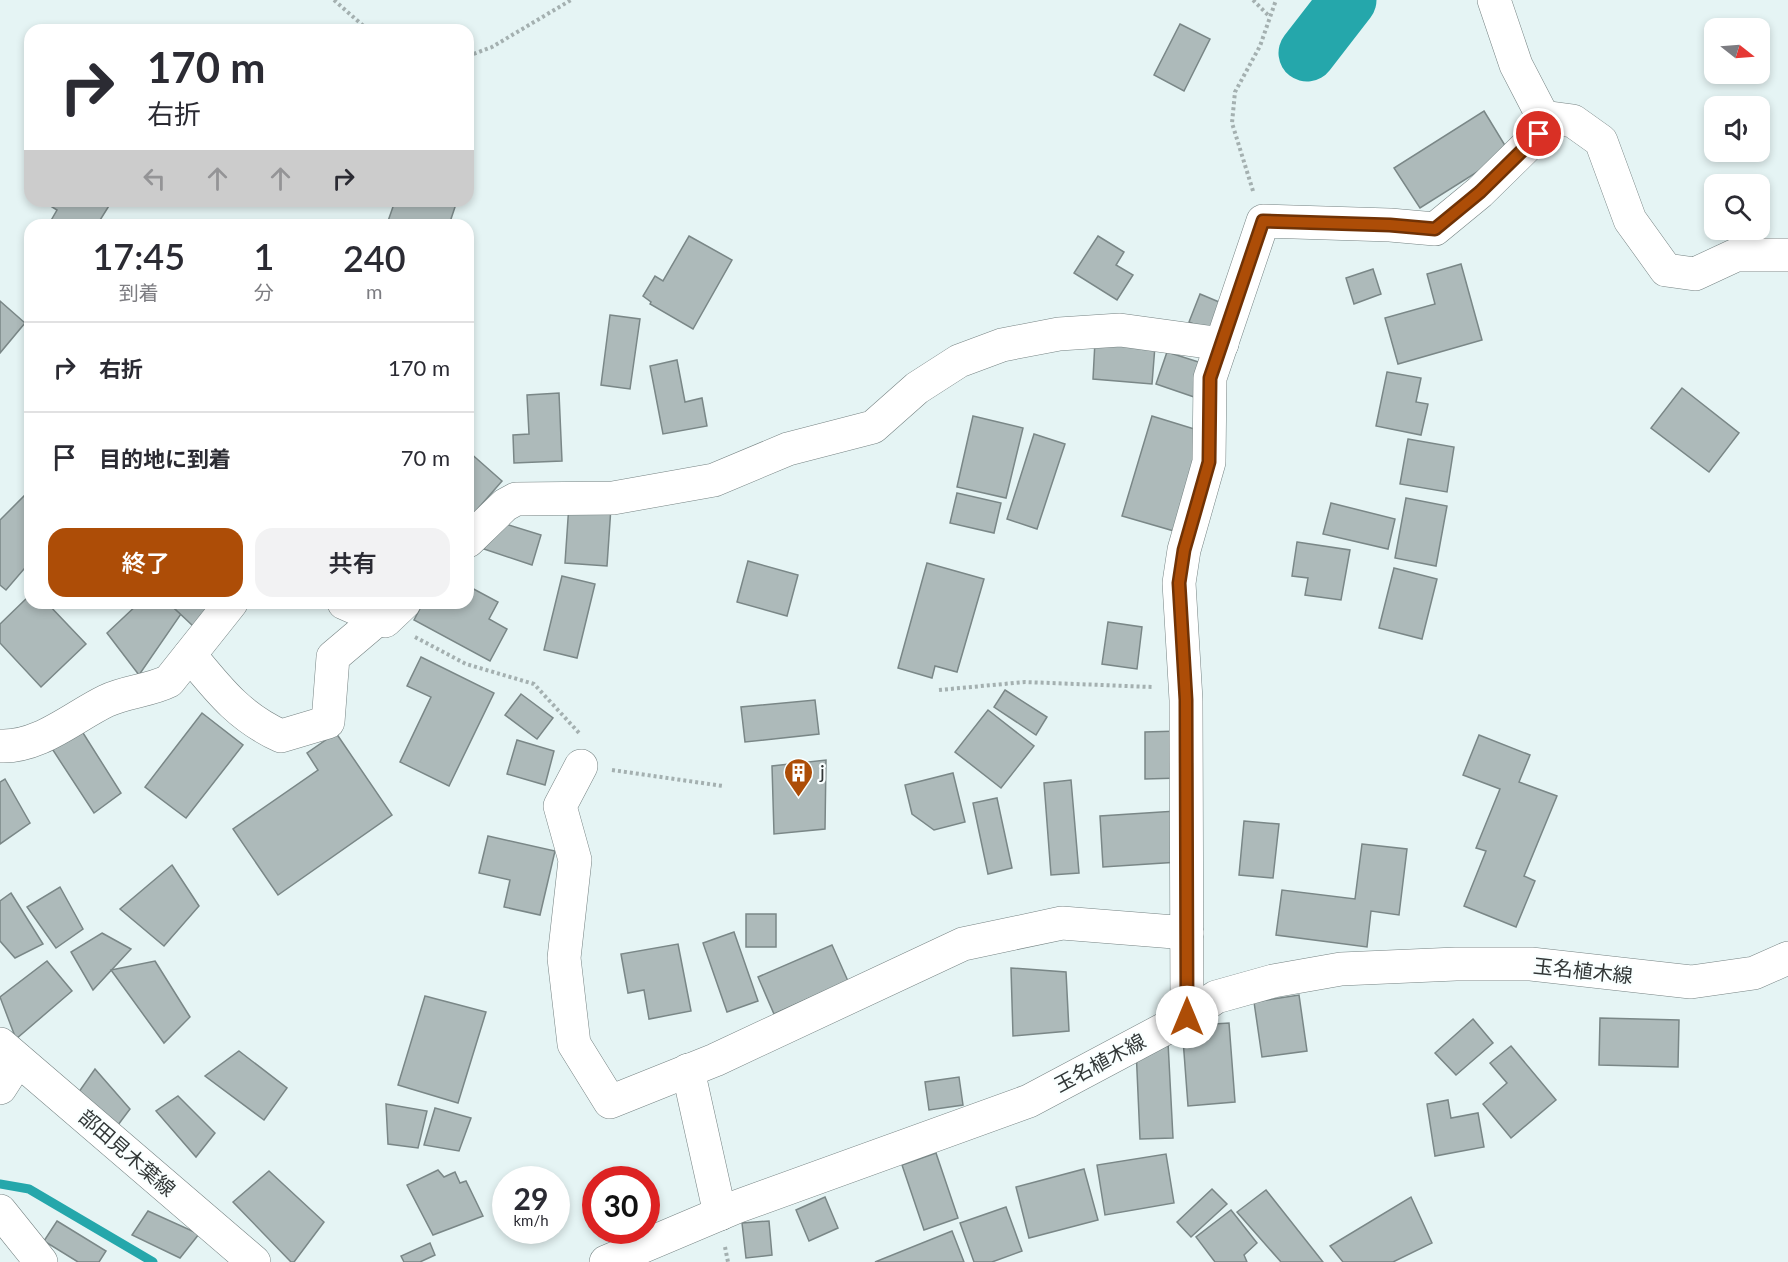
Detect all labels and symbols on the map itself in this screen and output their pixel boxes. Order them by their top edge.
north arrow [1704,18,1770,84]
pin [1513,108,1564,159]
building icon: j [783,756,815,798]
place label: j [819,759,825,783]
street label: 玉名植木線 [1532,953,1634,987]
position arrow [1155,985,1219,1049]
street label: 玉名植木線 [1050,1028,1149,1096]
street label: 部田見木葉線 [75,1104,181,1201]
speed limit sign: 30 [582,1166,660,1244]

